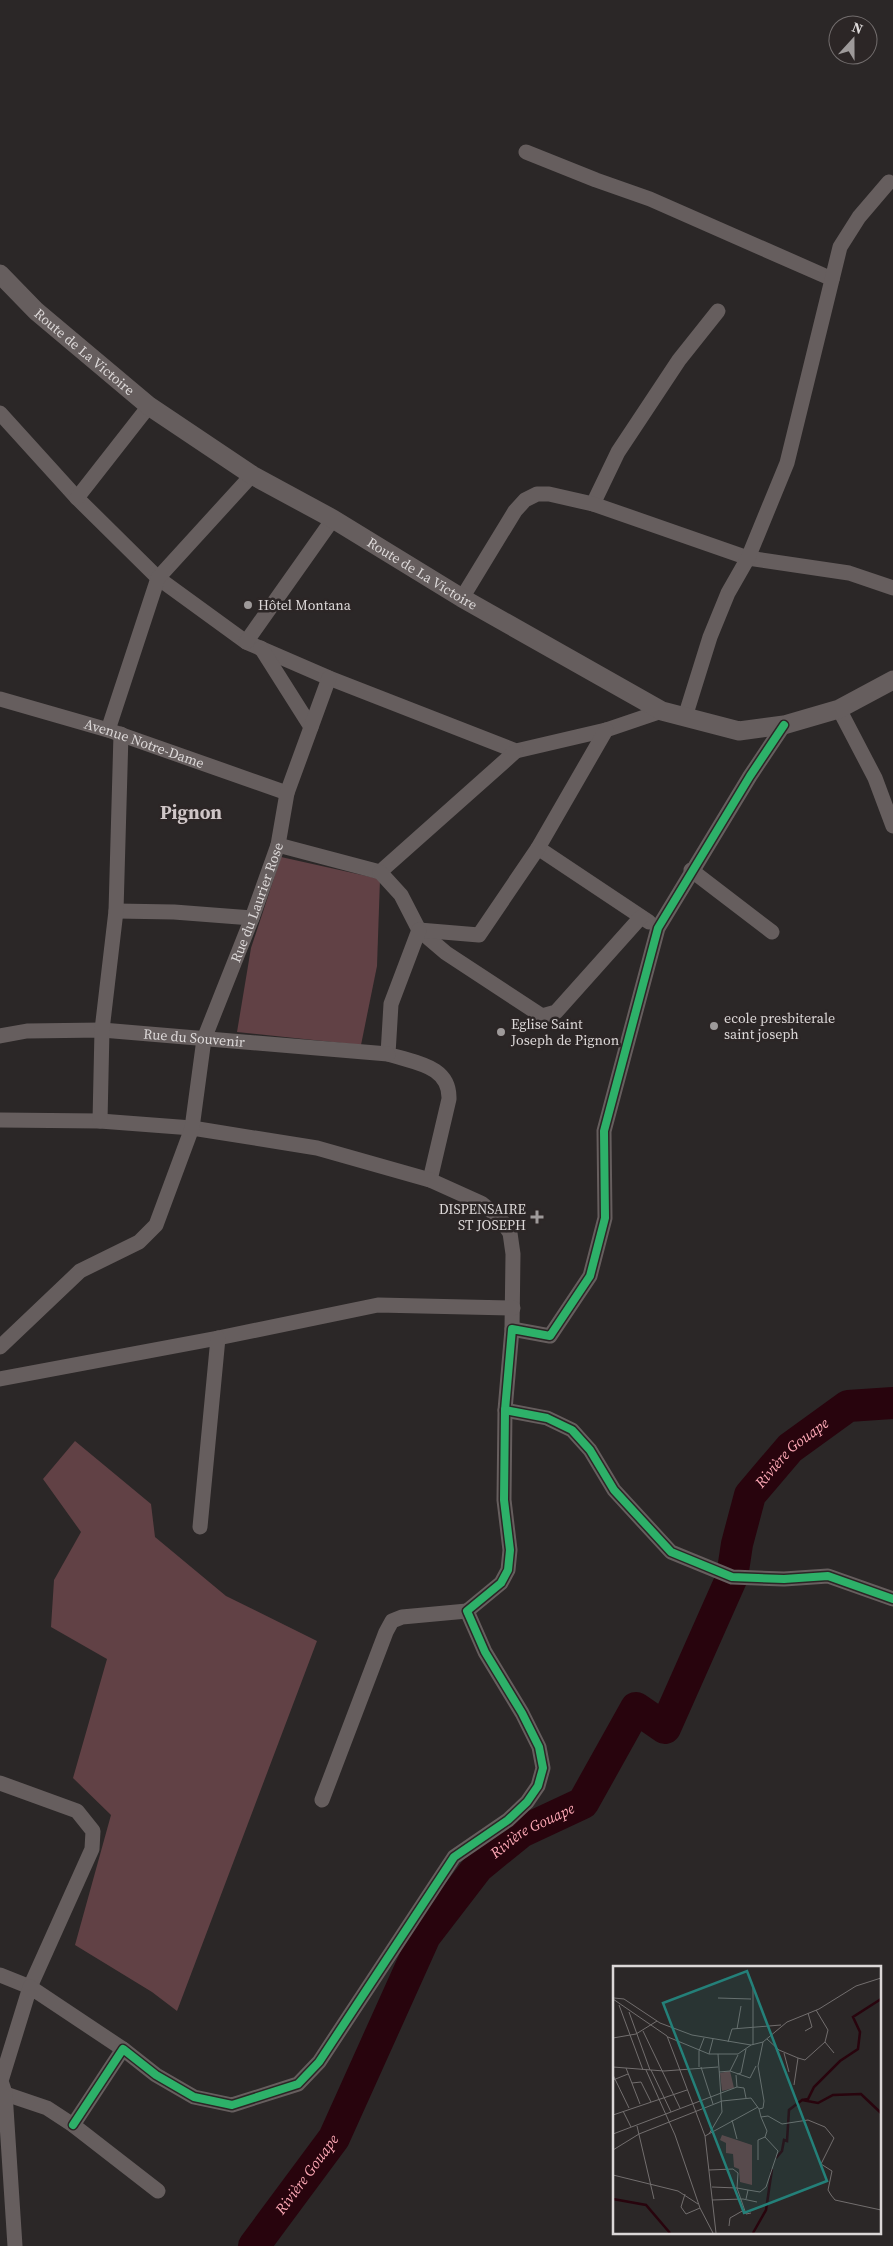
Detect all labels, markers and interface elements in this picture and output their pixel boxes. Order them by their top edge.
north arrow [828,15,878,65]
text: N [849,17,866,39]
street label: Route de La Victoire [30,304,139,400]
street label: Route de La Victoire [363,532,481,615]
place label: Hôtel Montana [258,595,352,615]
marker: Hôtel Montana [242,599,254,611]
street label: Avenue Notre-Dame [82,714,207,773]
district label: Pignon [160,799,222,825]
street label: Rue du Laurier Rose [225,839,288,965]
place label: ecole presbiterale saint joseph [724,1008,835,1044]
place label: Eglise Saint Joseph de Pignon [510,1014,620,1050]
marker: ecole presbiterale saint joseph [708,1020,720,1032]
street label: Rue du Souvenir [143,1024,246,1052]
marker: Eglise Saint Joseph de Pignon [495,1026,507,1038]
place label: DISPENSAIRE ST JOSEPH [439,1199,526,1235]
marker: DISPENSAIRE ST JOSEPH [530,1210,544,1224]
water label: Rivière Gouape [749,1412,833,1493]
water label: Rivière Gouape [485,1797,578,1864]
inset map [613,1966,880,2234]
water label: Rivière Gouape [269,2130,343,2219]

